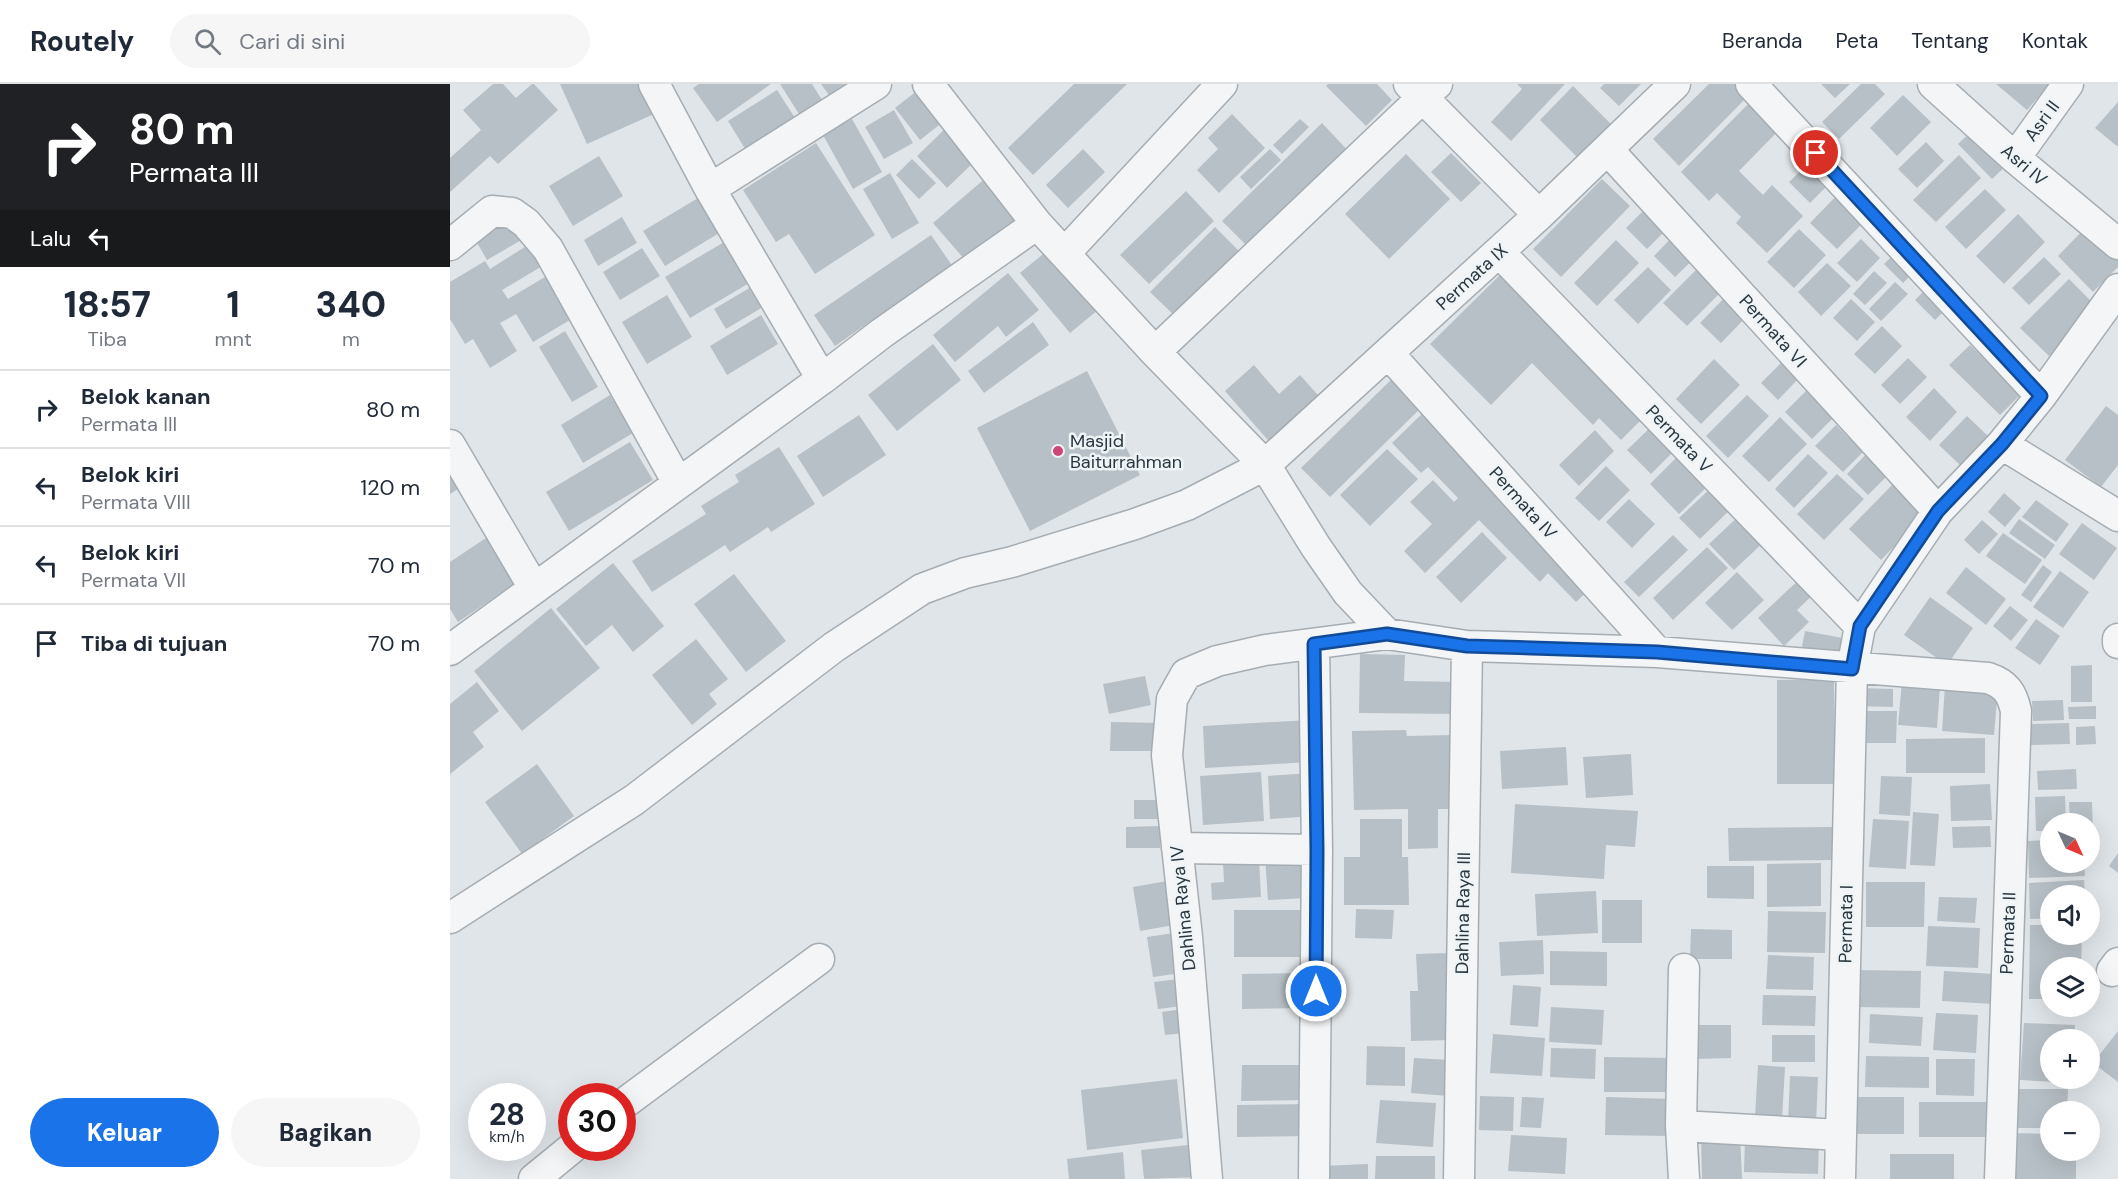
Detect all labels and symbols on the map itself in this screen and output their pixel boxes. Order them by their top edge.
street label: Asri II [2019,96,2065,146]
pin [1790,127,1841,178]
street label: Asri IV [1996,139,2052,191]
street label: Permata IX [1431,238,1513,316]
street label: Permata VI [1734,289,1812,373]
street label: Permata V [1640,400,1718,478]
place label: Masjid Baiturrahman [1070,429,1182,474]
marker: Masjid Baiturrahman [1051,444,1065,458]
street label: Permata IV [1484,461,1562,545]
north arrow [2040,813,2100,873]
street label: Dahlina Raya IV [1164,844,1202,972]
street label: Dahlina Raya III [1450,852,1476,974]
street label: Permata I [1833,885,1859,963]
street label: Permata II [1995,891,2021,975]
position arrow [1284,959,1348,1023]
speed limit sign: 30 [558,1083,636,1161]

